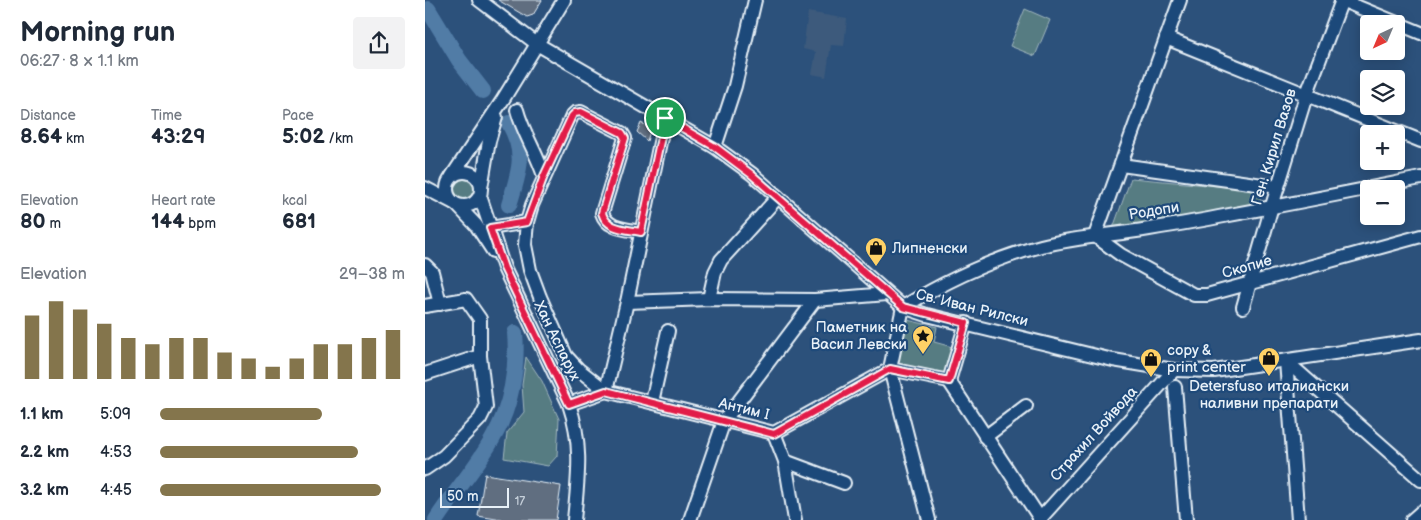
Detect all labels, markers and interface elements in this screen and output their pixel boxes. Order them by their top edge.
north arrow [1360,15,1405,60]
map controls [1360,15,1405,225]
text: Morning run [20,16,175,49]
button: share [353,17,405,69]
text: 06:27 · 8 × 1.1 km [20,52,139,71]
button: layers [1360,70,1405,115]
street label: Ген. Кирил Вазов [1247,86,1301,208]
pin [644,97,686,139]
icon: arrive [651,104,679,132]
text: Distance [20,107,76,124]
text: Time [151,107,182,124]
text: Pace [282,107,314,124]
text: 8.64 [20,124,62,149]
text: 43:29 [151,124,206,149]
text: 5:02 [282,124,325,149]
button: + [1360,125,1405,170]
text: km [62,130,85,147]
text: /km [325,130,353,147]
button: − [1360,180,1405,225]
text: Elevation [20,192,78,209]
text: Heart rate [151,192,216,209]
text: kcal [282,192,307,209]
street label: Родопи [1127,198,1181,224]
text: 80 [20,209,46,234]
text: 144 [151,209,185,234]
text: 681 [282,209,316,234]
text: m [46,215,61,232]
text: bpm [185,215,216,232]
shop icon: Липненски [864,236,888,267]
place label: Липненски [891,239,968,258]
street label: Скопие [1220,251,1274,283]
text: Elevation [20,265,87,284]
text: 29–38 m [339,265,405,284]
street label: Св. Иван Рилски [914,285,1030,331]
street label: Хан Аспарух [529,298,585,384]
place label: Паметник на Васил Левски [811,318,907,354]
place icon: Паметник на Васил Левски [911,324,935,355]
place label: copy & print center [1167,341,1246,377]
shop icon: Detersfuso италиански наливни препарати [1257,346,1281,377]
shop icon: copy & print center [1139,347,1163,378]
place label: Detersfuso италиански наливни препарати [1189,377,1349,413]
street label: Страхил Войвода [1046,382,1142,485]
street label: Антим I [716,393,772,425]
text: 1.1 km [20,405,63,424]
text: 5:09 [100,405,131,424]
text: 2.2 km [20,443,69,462]
text: 4:53 [100,443,132,462]
text: 3.2 km [20,481,69,500]
text: 4:45 [100,481,132,500]
scale bar [440,485,509,508]
text: 50 m [447,488,479,505]
house number: 17 [515,494,525,509]

